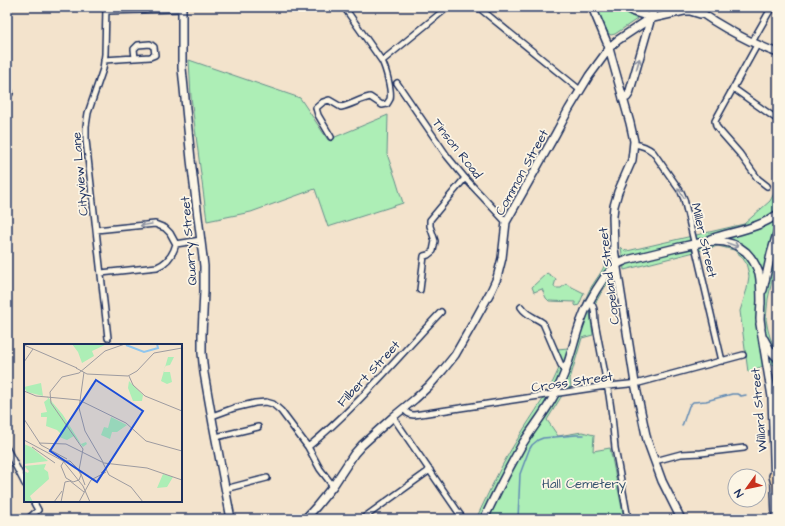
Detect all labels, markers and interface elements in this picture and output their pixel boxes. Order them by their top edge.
one-way arrow [635,58,642,71]
street label: Tinson Road [428,115,487,183]
street label: Common Street [491,126,553,219]
street label: Cityview Lane [67,131,94,217]
one-way arrow [676,187,684,199]
street label: Quarry Street [176,195,203,286]
street label: Miller Street [687,201,722,280]
one-way arrow [140,221,153,229]
street label: Copeland Street [594,225,624,326]
one-way arrow [727,241,739,249]
street label: Filbert Street [333,336,405,411]
inset map [24,344,182,502]
street label: Cross Street [530,367,615,397]
street label: Willard Street [746,367,772,453]
north arrow [727,468,767,508]
park label: Hall Cemetery [542,475,626,494]
text: N [731,486,747,500]

